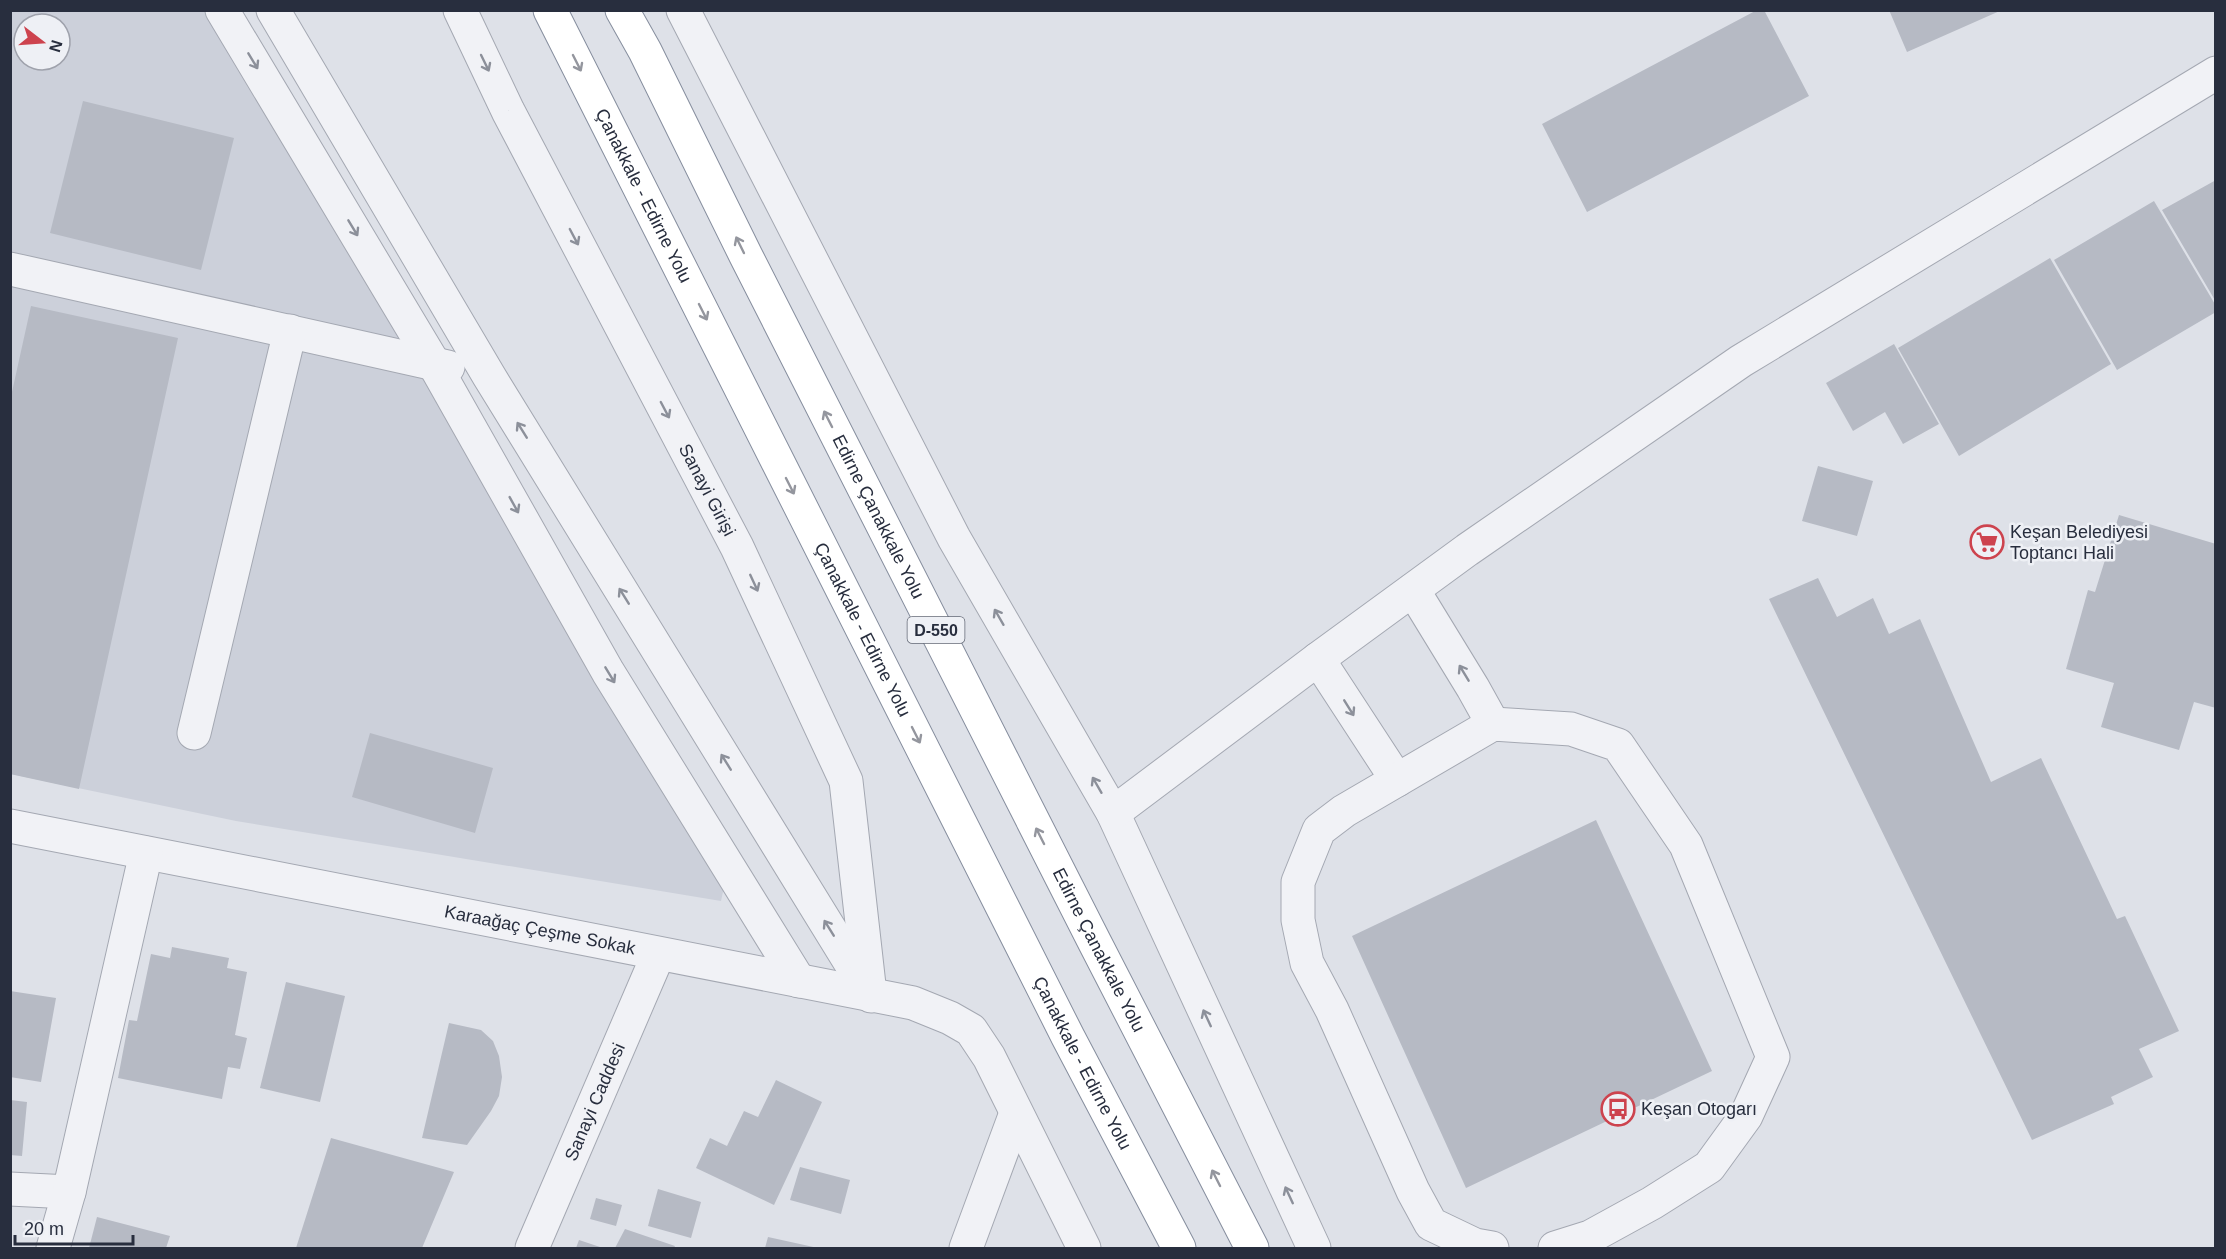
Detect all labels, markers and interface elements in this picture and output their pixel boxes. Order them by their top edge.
north arrow [12,12,72,72]
text: N [46,38,66,54]
one-way arrow [247,52,259,69]
one-way arrow [572,53,583,71]
one-way arrow [480,54,492,72]
street label: Çanakkale - Edirne Yolu [591,105,696,286]
one-way arrow [348,219,360,236]
one-way arrow [568,228,580,245]
one-way arrow [734,237,746,255]
one-way arrow [697,302,709,320]
one-way arrow [660,400,671,418]
one-way arrow [822,410,834,428]
one-way arrow [515,422,527,439]
street label: Edirne Çanakkale Yolu [829,431,928,602]
street label: Sanayi Girişi [675,441,739,539]
one-way arrow [785,476,797,494]
one-way arrow [509,496,520,514]
place label: Keşan Belediyesi Toptancı Hali [2010,522,2148,563]
supermarket icon: Keşan Belediyesi Toptancı Hali [1969,524,2005,560]
street label: Çanakkale - Edirne Yolu [810,539,915,720]
one-way arrow [748,574,760,592]
one-way arrow [618,588,630,605]
one-way arrow [993,608,1004,626]
road number: D-550 [908,617,964,643]
one-way arrow [1458,665,1470,682]
one-way arrow [605,666,617,683]
one-way arrow [1343,700,1356,717]
one-way arrow [910,726,922,743]
one-way arrow [720,754,732,771]
one-way arrow [1090,777,1102,794]
one-way arrow [1034,828,1046,846]
street label: Edirne Çanakkale Yolu [1049,865,1149,1035]
street label: Karaağaç Çeşme Sokak [443,901,638,959]
one-way arrow [822,920,834,937]
street label: Çanakkale - Edirne Yolu [1029,973,1135,1153]
one-way arrow [1201,1010,1213,1028]
street label: Sanayi Caddesi [561,1040,629,1164]
bus stop icon: Keşan Otogarı [1600,1091,1636,1127]
place label: Keşan Otogarı [1641,1099,1757,1119]
one-way arrow [1210,1169,1221,1187]
one-way arrow [1283,1187,1294,1205]
scale bar [15,1208,134,1246]
text: 20 m [24,1219,64,1239]

